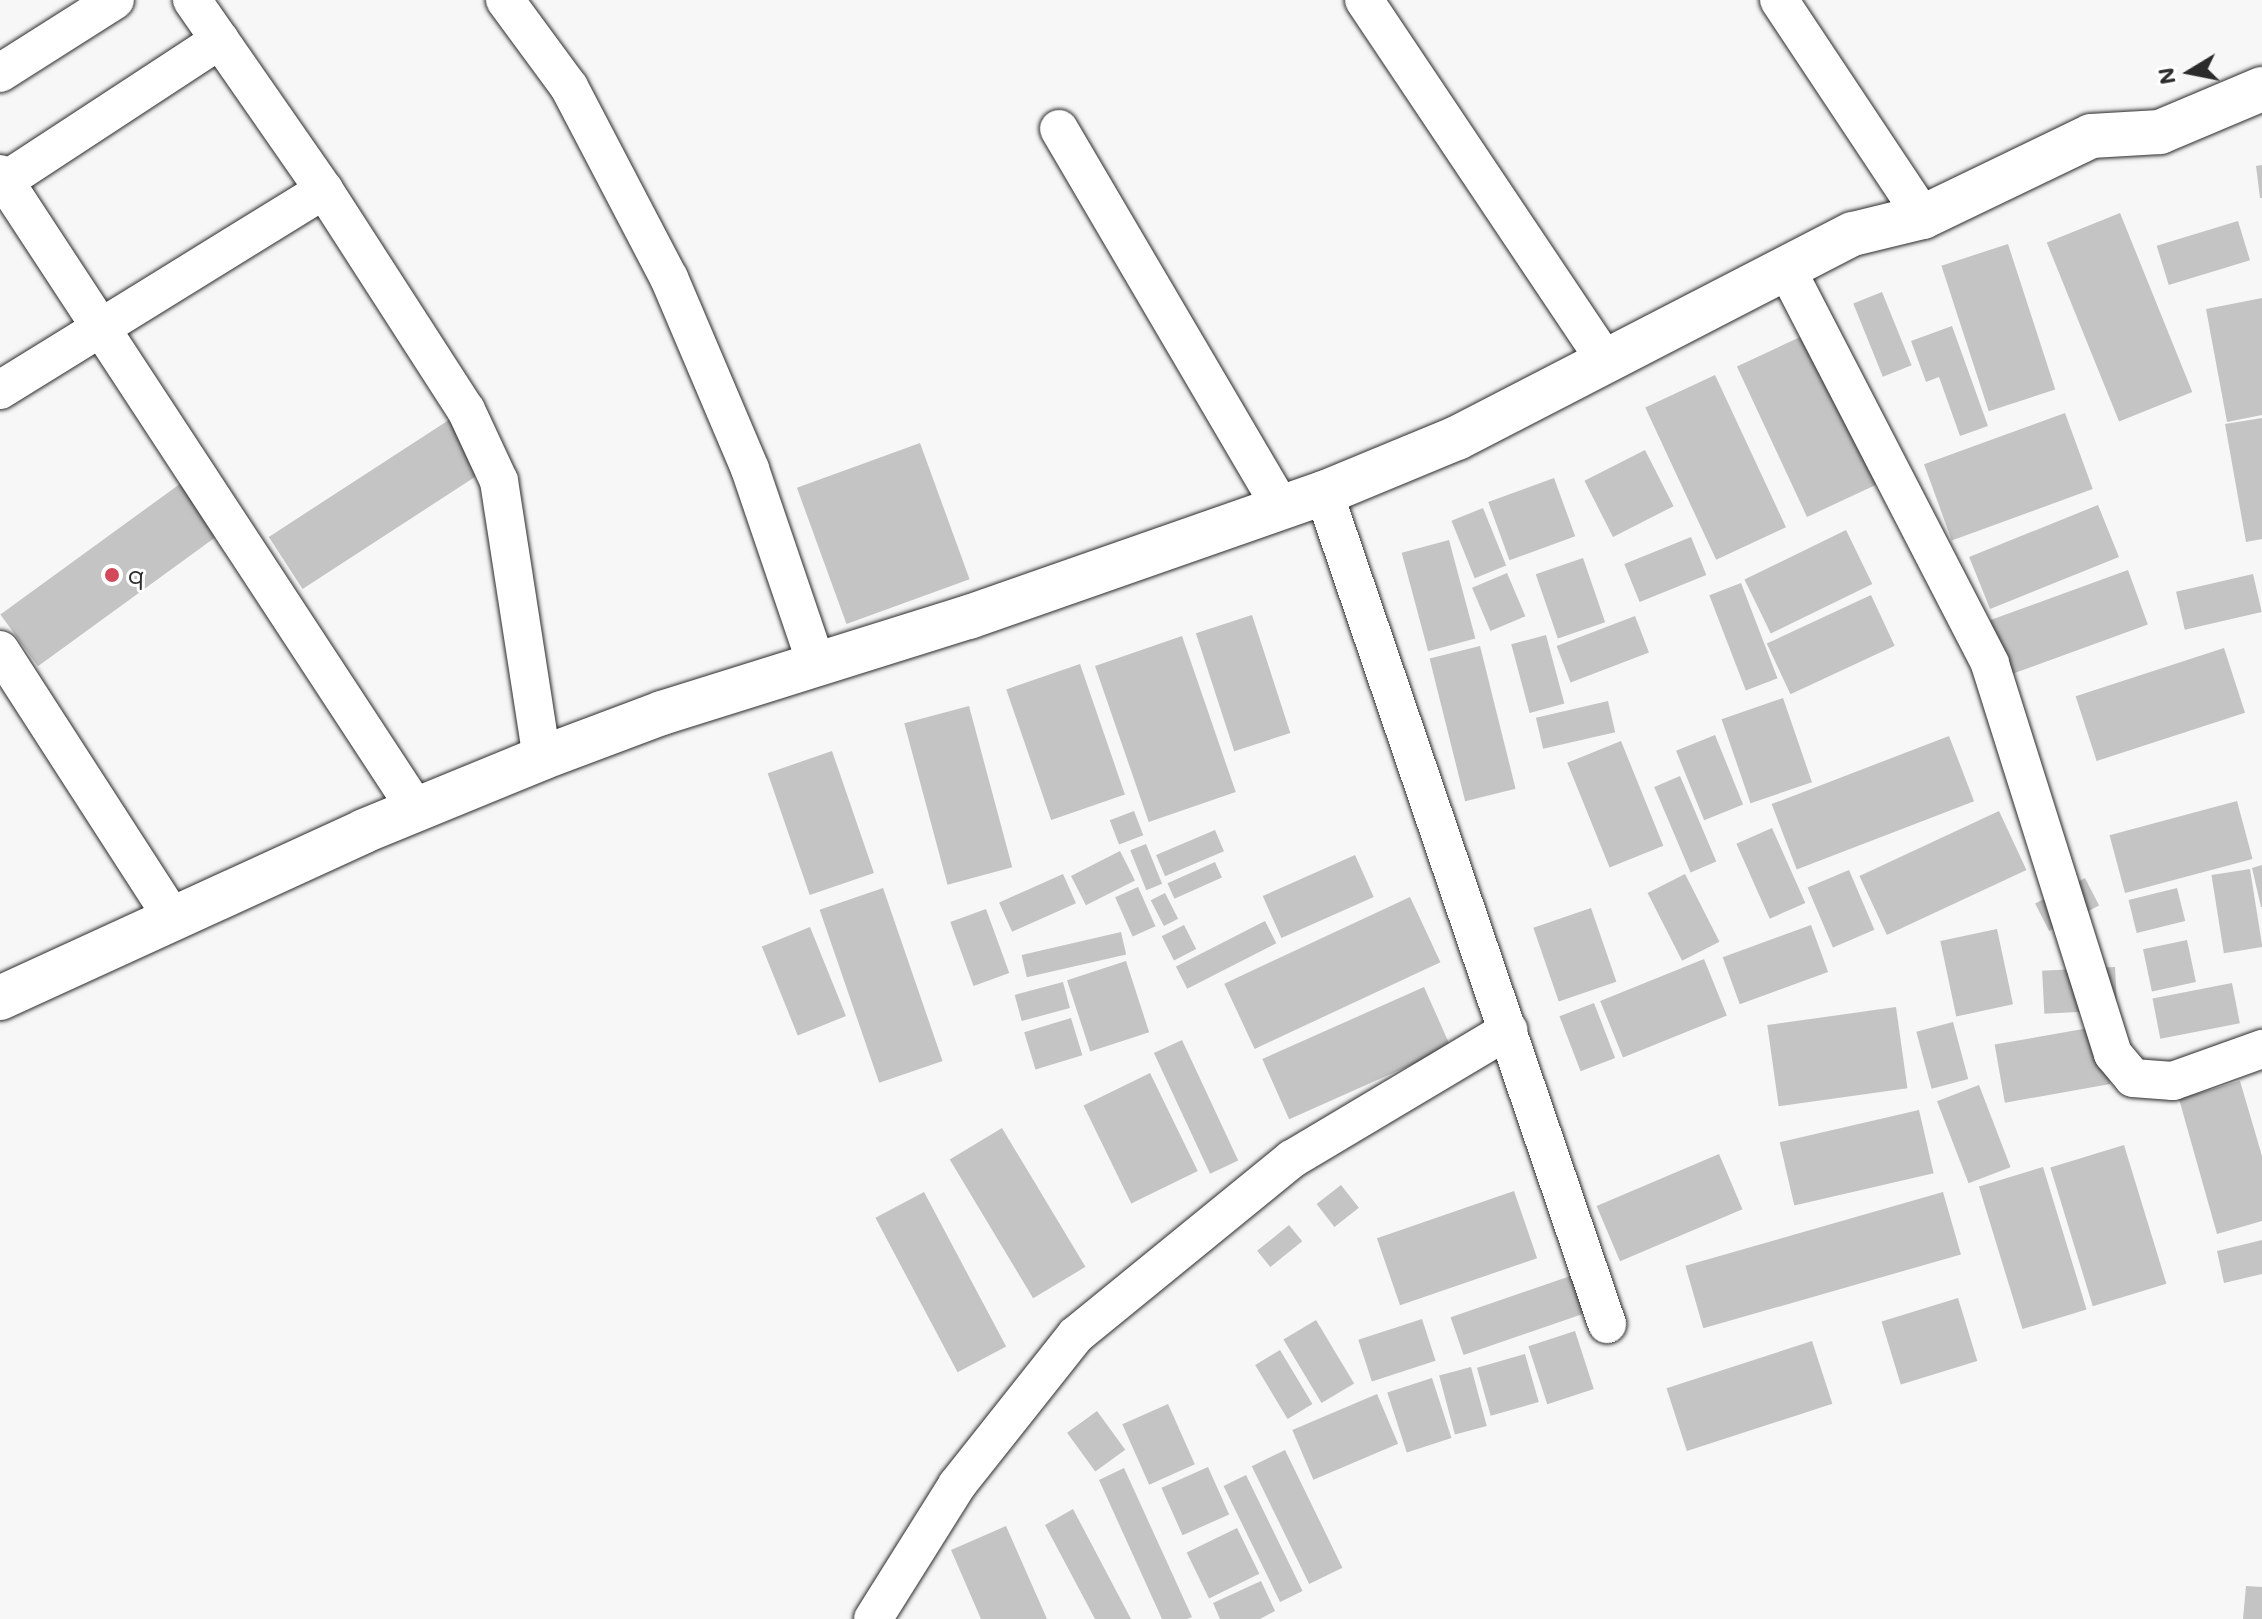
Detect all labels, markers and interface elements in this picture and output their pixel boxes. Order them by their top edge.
north arrow [2150,32,2230,112]
text: N [2150,66,2182,87]
place label: q [128,559,145,591]
marker: q [103,566,121,584]

